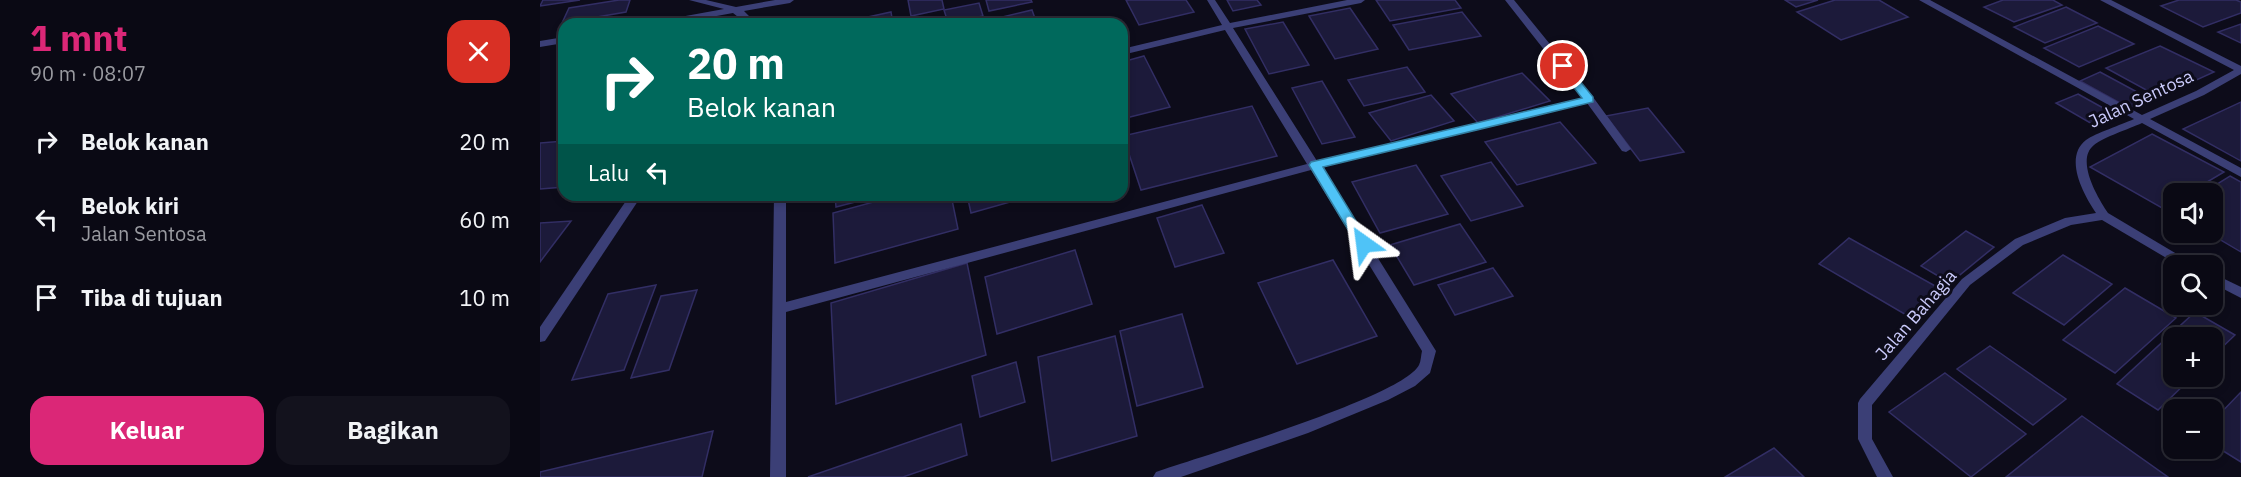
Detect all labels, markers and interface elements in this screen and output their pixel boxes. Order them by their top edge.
text: 1 mnt [30,14,128,61]
button: close [447,20,510,83]
text: 20 m [687,36,785,91]
pin [1537,40,1588,91]
icon: right [588,42,666,120]
icon: arrive [1546,49,1579,82]
text: 90 m · 08:07 [30,60,146,87]
street label: Jalan Sentosa [2085,64,2197,133]
text: Belok kanan [687,89,836,124]
icon: right [30,125,63,158]
text: Belok kanan [81,127,209,156]
text: 20 m [459,127,510,156]
icon: left [641,156,674,189]
text: Lalu [588,158,629,187]
map controls [2163,183,2223,459]
button: sound [2163,183,2223,243]
text: Belok kiri [81,191,179,220]
icon: left [30,203,63,236]
text: 60 m [459,205,510,234]
position arrow [1332,212,1396,276]
text: Jalan Sentosa [81,220,207,247]
button: search [2163,255,2223,315]
street label: Jalan Bahagia [1870,264,1961,365]
icon: arrive [30,281,63,314]
text: Tiba di tujuan [81,283,223,312]
text: 10 m [459,283,510,312]
button: + [2163,327,2223,387]
button: Keluar [30,396,264,465]
button: Bagikan [276,396,510,465]
button: − [2163,399,2223,459]

